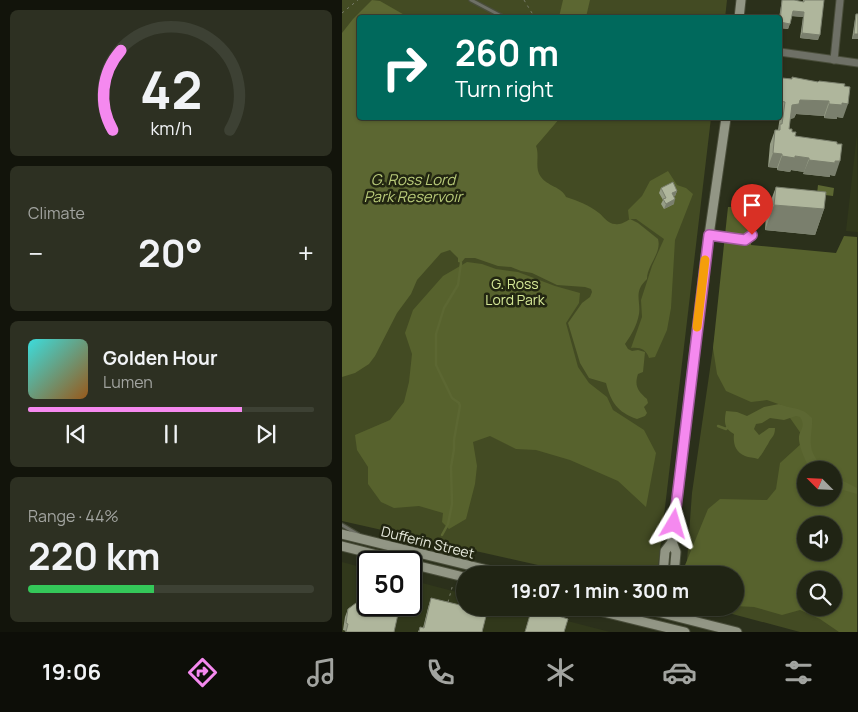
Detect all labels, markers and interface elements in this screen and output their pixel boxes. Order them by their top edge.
text: 260 m [455,29,559,77]
icon: right [372,35,437,100]
text: 42 [140,54,202,125]
text: Turn right [455,74,553,104]
text: km/h [150,116,192,140]
water label: G. Ross Lord Park Reservoir [364,169,465,207]
pin [731,184,773,235]
icon: arrive [738,191,766,219]
text: Climate [28,202,85,224]
text: 20° [138,226,203,278]
text: − [28,234,43,272]
text: + [298,234,314,272]
park label: G. Ross Lord Park [485,274,546,309]
text: Golden Hour [103,345,217,371]
text: Lumen [103,371,153,393]
icon: previous [62,420,90,448]
icon: pause [157,420,185,448]
icon: next [252,420,280,448]
north arrow [797,461,842,506]
map controls [797,461,842,616]
position arrow [647,497,699,549]
text: Range · 44% [28,505,119,527]
button: sound [797,516,842,561]
street label: Dufferin Street [379,521,477,563]
text: 220 km [28,529,160,581]
speed limit sign: 50 [357,551,422,616]
button: search [797,571,842,616]
text: 19:07 · 1 min · 300 m [511,578,689,604]
icon: directions [185,655,220,690]
icon: music [304,655,339,690]
icon: phone [423,655,458,690]
icon: climate [543,655,578,690]
icon: car [662,655,697,690]
icon: filters [781,655,816,690]
text: 19:06 [42,657,101,687]

